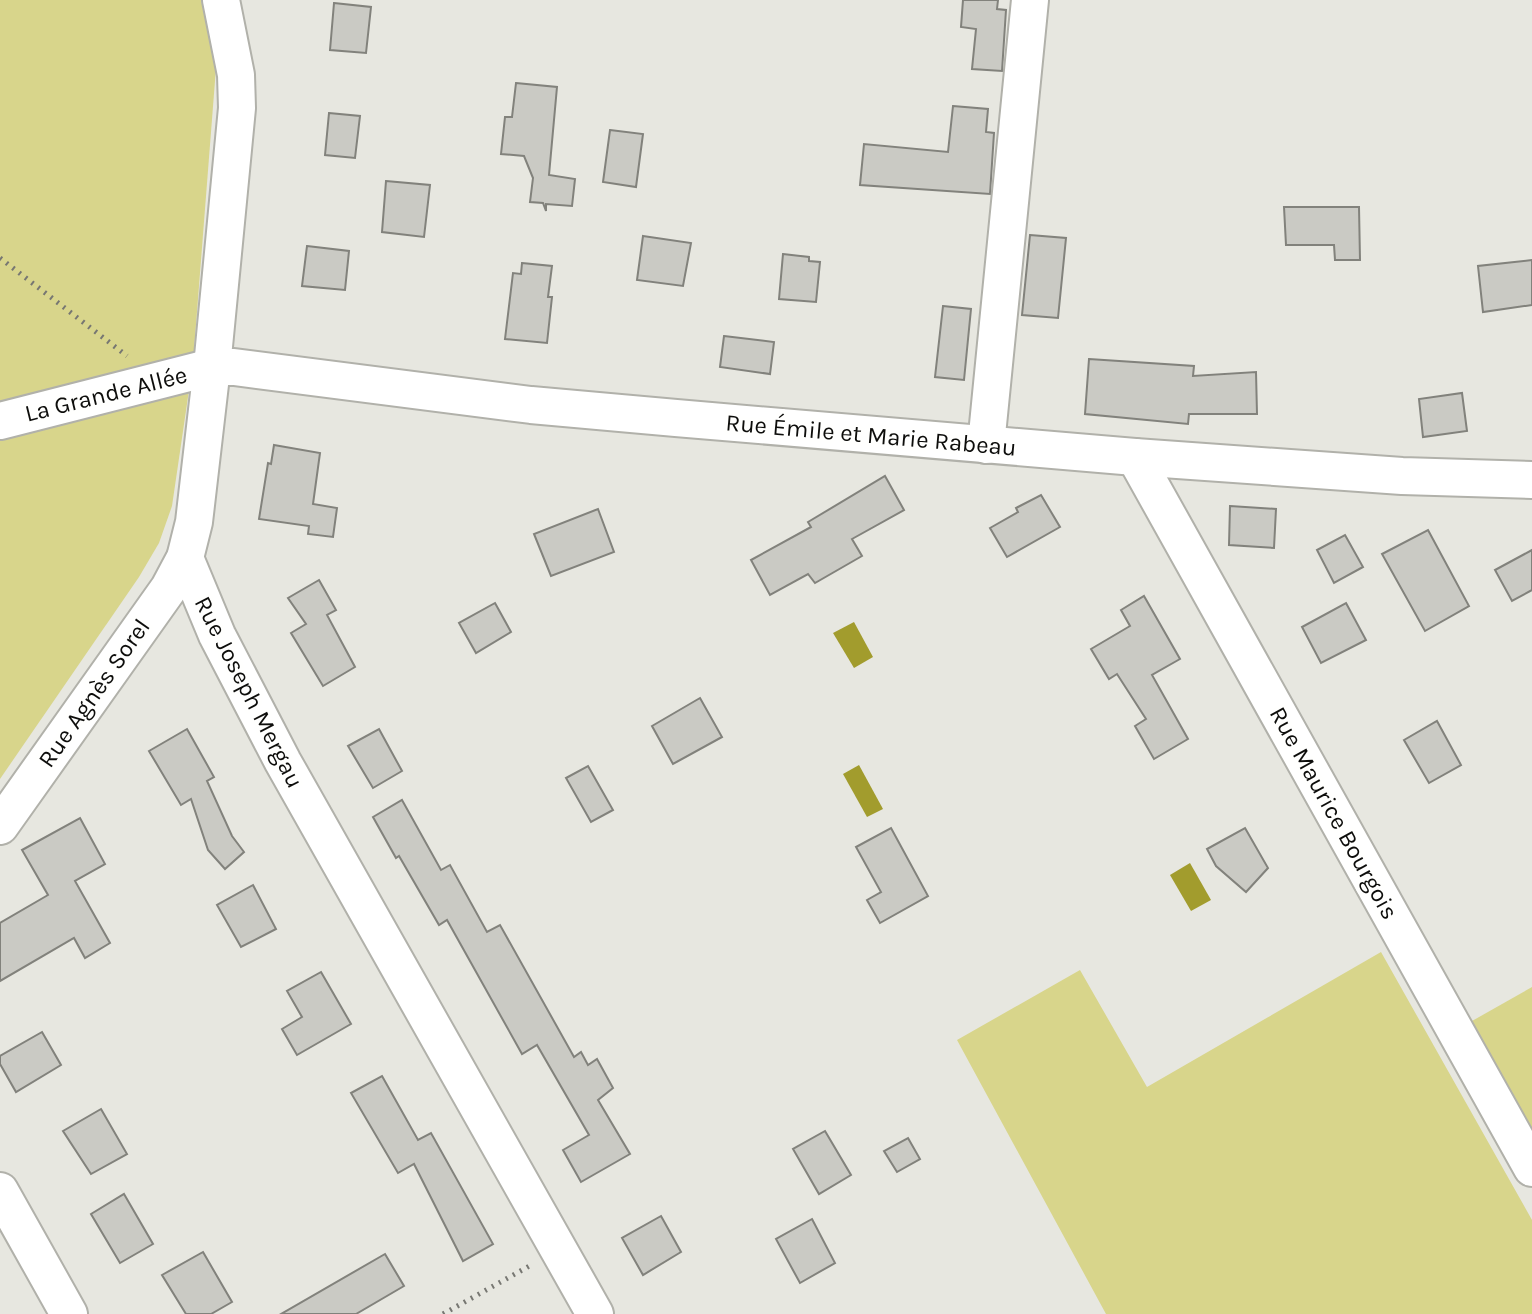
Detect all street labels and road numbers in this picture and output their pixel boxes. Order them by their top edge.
street label: La Grande Allée [22,360,190,428]
street label: Rue Émile et Marie Rabeau [724,407,1018,462]
street label: Rue Joseph Mergau [189,591,309,793]
street label: Rue Agnès Sorel [32,613,156,773]
street label: Rue Maurice Bourgois [1264,702,1404,924]

